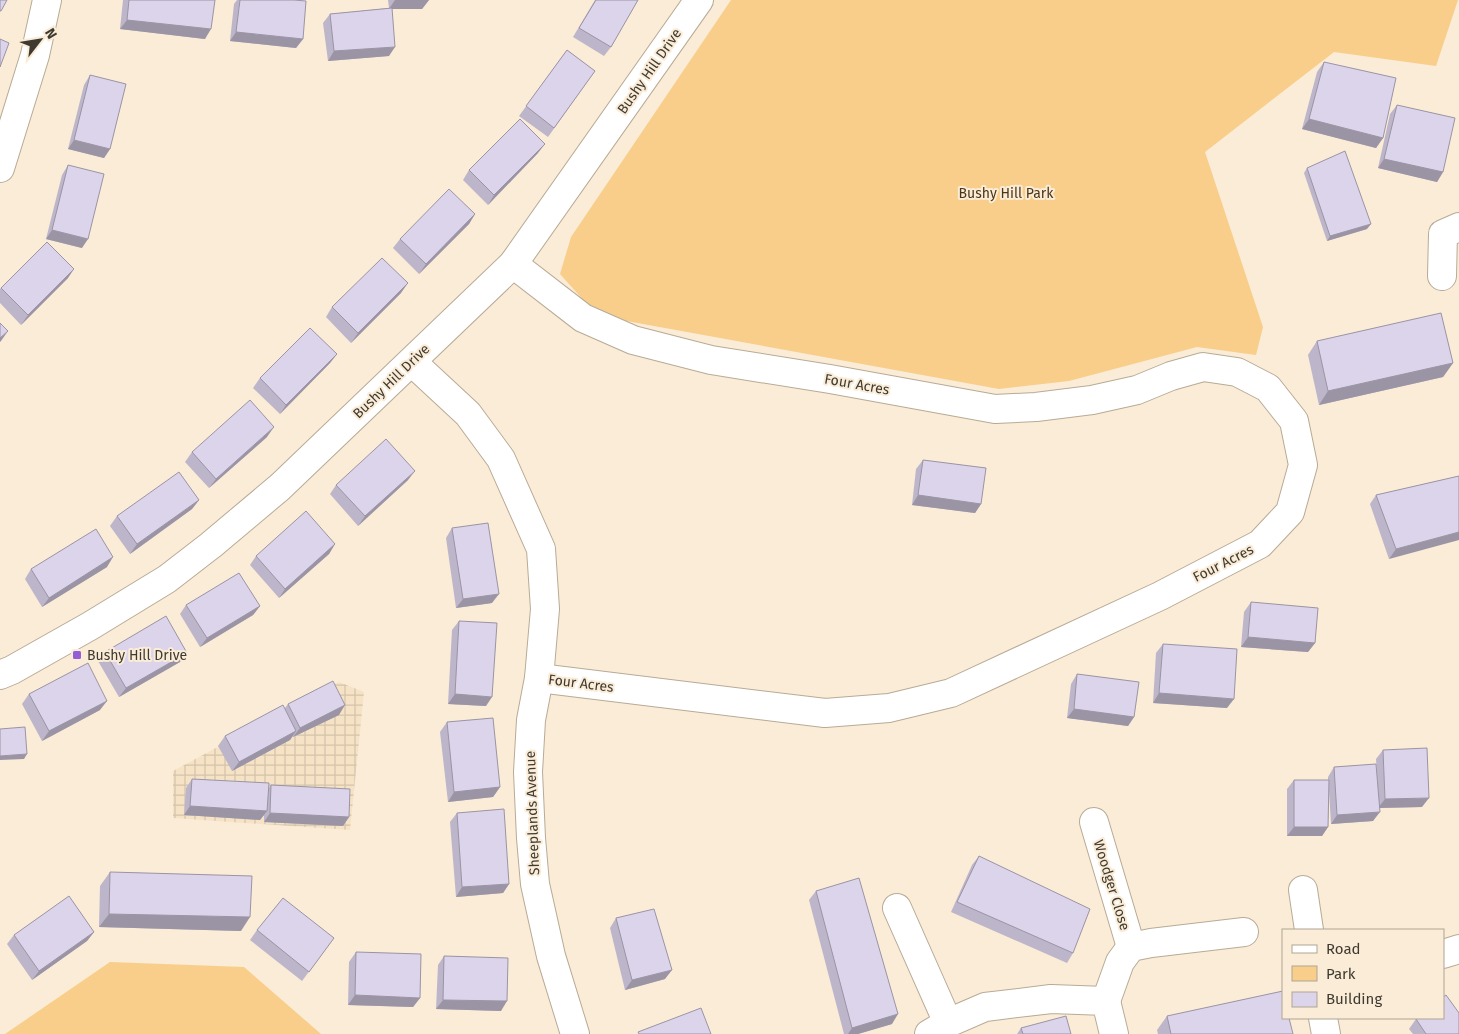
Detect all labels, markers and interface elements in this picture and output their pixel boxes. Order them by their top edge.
north arrow [15,15,65,65]
text: N [41,25,60,42]
street label: Bushy Hill Drive [614,25,685,117]
park label: Bushy Hill Park [959,185,1054,202]
street label: Bushy Hill Drive [349,340,433,422]
street label: Four Acres [823,370,891,399]
street label: Four Acres [1190,541,1257,586]
place label: Bushy Hill Drive [87,647,187,664]
marker: Bushy Hill Drive [71,649,83,661]
street label: Four Acres [547,671,615,696]
street label: Sheeplands Avenue [522,751,543,875]
street label: Woodger Close [1090,838,1133,933]
legend [1282,929,1444,1019]
text: Road [1326,940,1361,958]
text: Park [1326,965,1356,983]
text: Building [1326,990,1382,1008]

